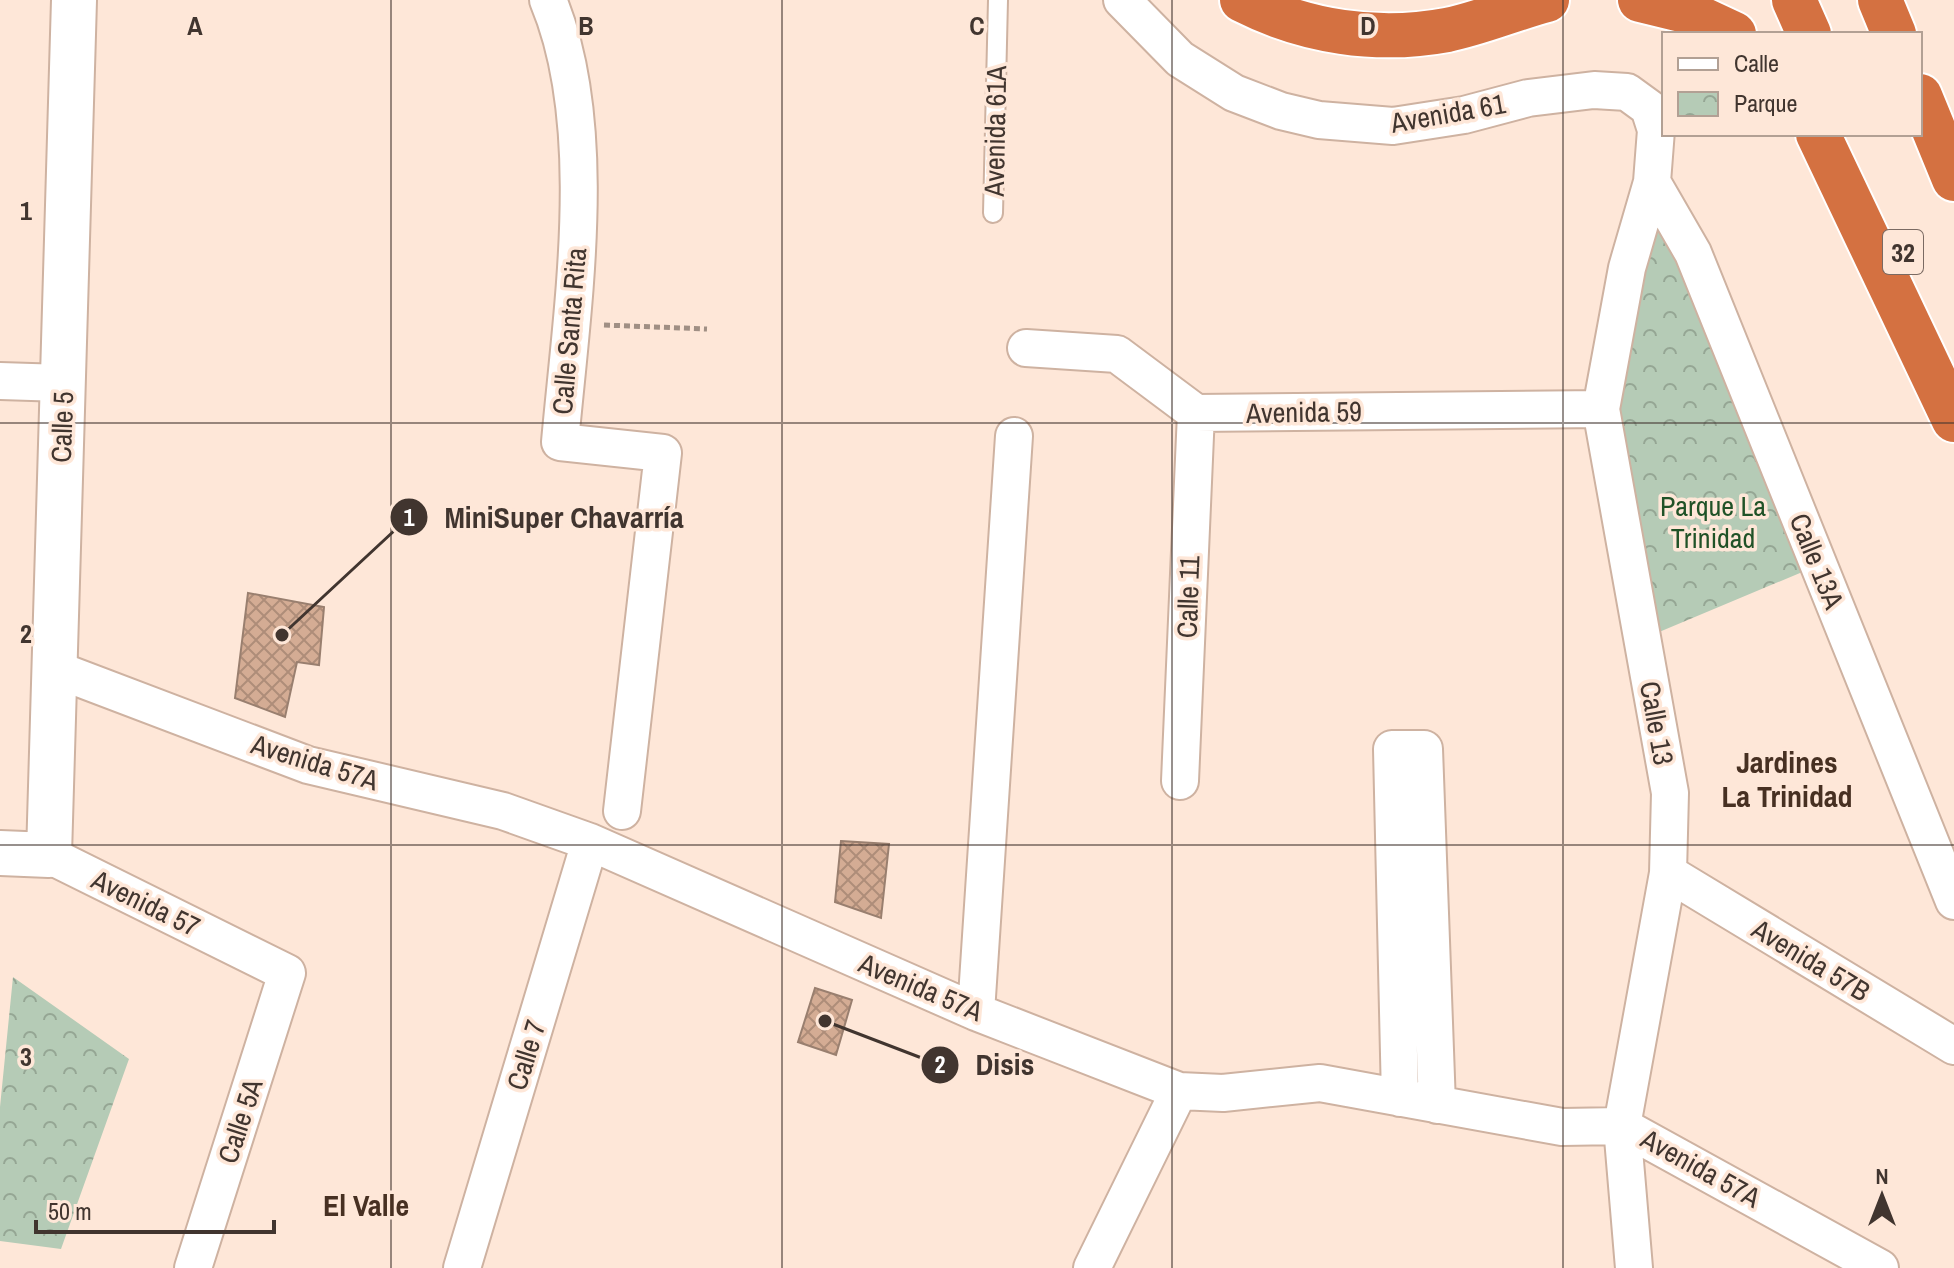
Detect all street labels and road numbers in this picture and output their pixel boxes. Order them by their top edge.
street label: Avenida 61A [975,64,1015,198]
street label: Avenida 61 [1387,84,1509,142]
road number: 32 [1883,230,1923,274]
street label: Calle Santa Rita [543,246,595,416]
street label: Calle 5 [42,391,82,463]
street label: Avenida 59 [1245,392,1362,432]
street label: Calle 13A [1781,508,1854,615]
street label: Calle 11 [1168,555,1208,639]
street label: Calle 13 [1631,678,1683,768]
street label: Avenida 57A [246,724,384,800]
street label: Avenida 57 [85,860,206,945]
street label: Avenida 57B [1744,909,1877,1010]
street label: Avenida 57A [852,944,989,1030]
street label: Calle 7 [497,1015,555,1095]
street label: Calle 5A [209,1073,272,1168]
street label: Avenida 57A [1634,1119,1768,1217]

